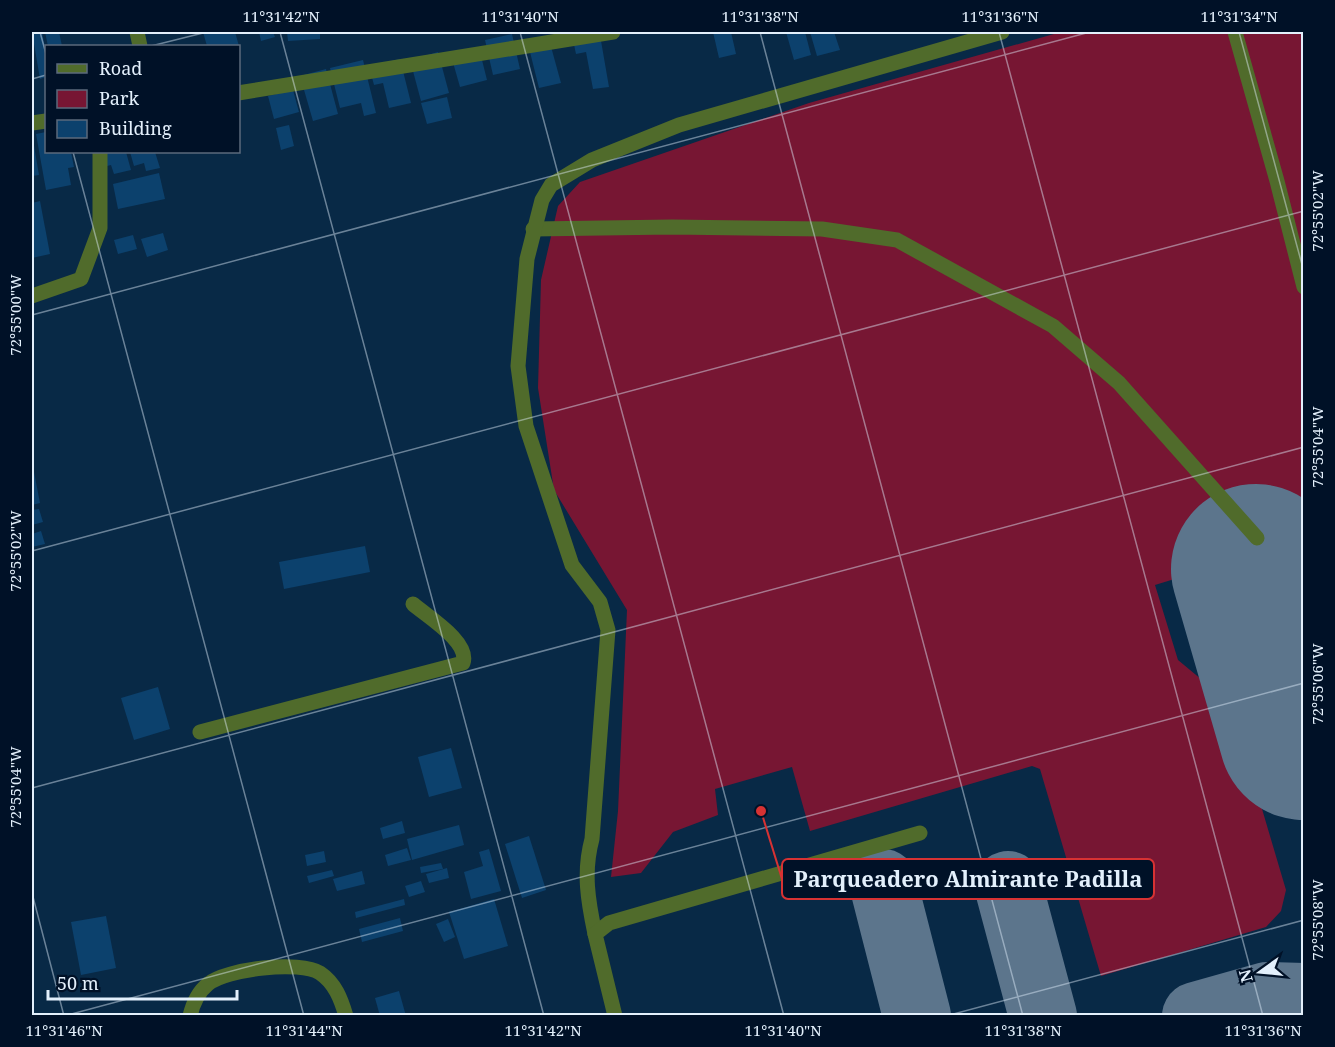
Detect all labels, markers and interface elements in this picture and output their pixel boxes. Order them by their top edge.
text: 11°31'42"N [242,6,320,26]
text: 11°31'40"N [481,6,559,26]
text: 11°31'38"N [721,6,799,26]
text: 11°31'36"N [961,6,1039,26]
text: 11°31'34"N [1200,6,1278,26]
legend [45,45,240,153]
text: Road [99,56,142,80]
text: Park [99,86,139,110]
text: Building [99,116,172,140]
text: 72°55'02"W [1307,170,1327,252]
text: 72°55'00"W [5,274,25,356]
text: 72°55'04"W [1307,406,1327,488]
text: 72°55'02"W [5,510,25,592]
text: 72°55'06"W [1307,643,1327,725]
text: 72°55'04"W [5,746,25,828]
callout: Parqueadero Almirante Padilla [782,859,1154,899]
text: Parqueadero Almirante Padilla [794,863,1142,893]
text: 72°55'08"W [1307,879,1327,961]
north arrow [1230,942,1290,1002]
scale bar [48,963,237,1001]
text: N [1233,967,1258,985]
text: 50 m [57,971,99,995]
text: 11°31'46"N [25,1020,103,1040]
text: 11°31'44"N [265,1020,343,1040]
text: 11°31'42"N [504,1020,582,1040]
text: 11°31'40"N [744,1020,822,1040]
text: 11°31'38"N [984,1020,1062,1040]
text: 11°31'36"N [1224,1020,1302,1040]

